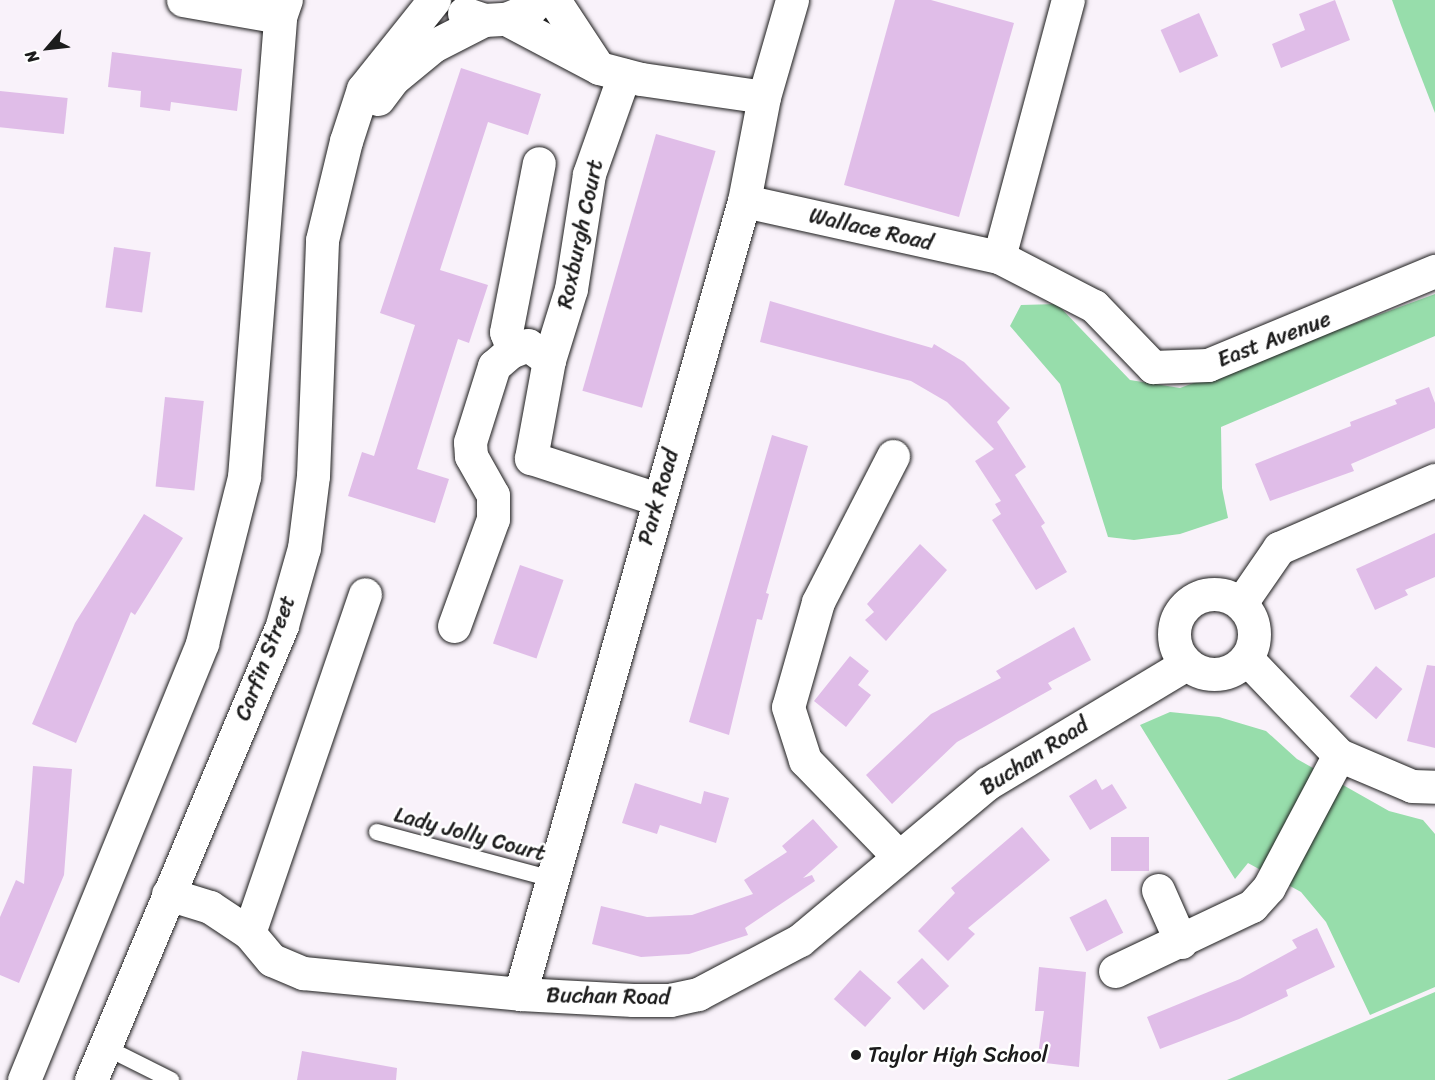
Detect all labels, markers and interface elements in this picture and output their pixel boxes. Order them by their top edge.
north arrow [18,18,78,78]
text: N [16,45,47,68]
street label: Roxburgh Court [551,157,609,311]
street label: Wallace Road [807,202,935,256]
street label: East Avenue [1214,305,1334,373]
street label: Park Road [632,446,684,548]
street label: Carfin Street [229,592,301,724]
street label: Buchan Road [975,711,1093,801]
street label: Lady Jolly Court [391,801,549,867]
street label: Buchan Road [546,982,670,1010]
place label: Taylor High School [868,1042,1048,1068]
marker: Taylor High School [849,1048,863,1062]

